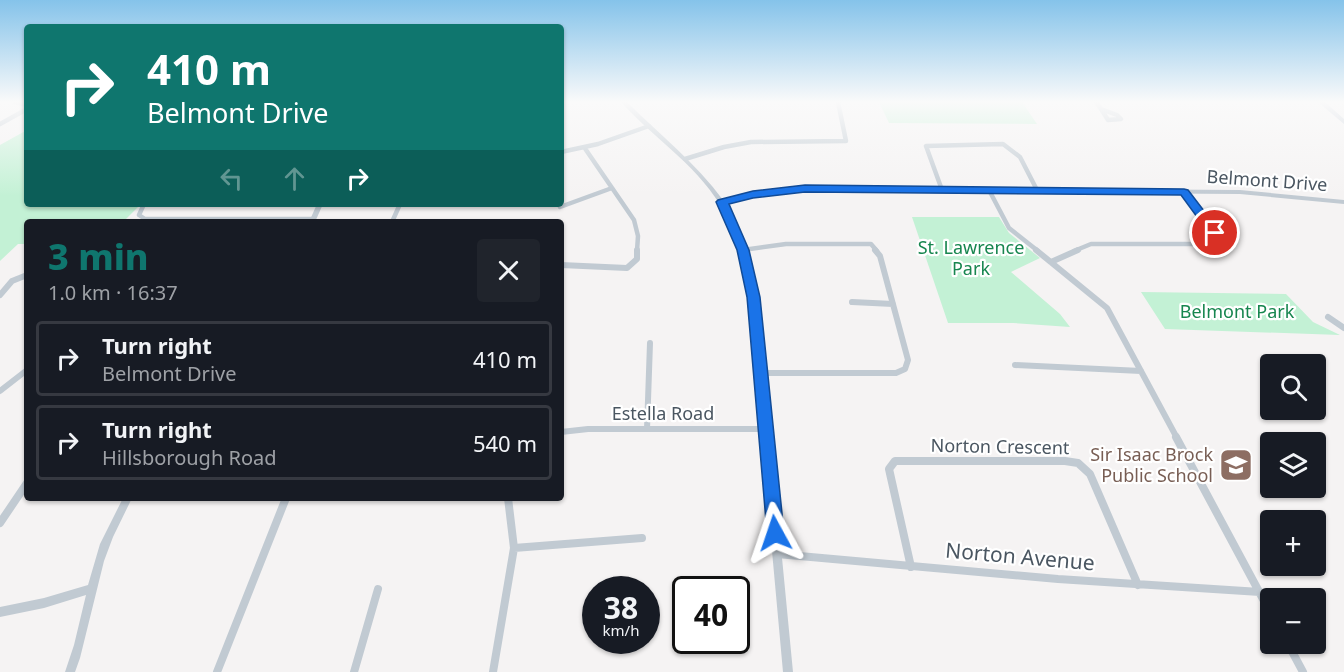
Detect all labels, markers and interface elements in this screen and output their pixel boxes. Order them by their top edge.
text: 410 m [147,40,271,97]
icon: right [48,48,126,126]
text: Belmont Drive [147,94,329,131]
icon: left [215,162,248,195]
icon: ahead [278,162,311,195]
icon: right [341,162,374,195]
street label: Belmont Drive [1206,164,1328,196]
pin [1189,207,1240,258]
icon: arrive [1198,216,1231,249]
text: 3 min [48,232,149,281]
park label: St. Lawrence Park [918,235,1024,280]
button: close [477,239,540,302]
text: 1.0 km · 16:37 [48,279,178,306]
park label: Belmont Park [1180,299,1295,323]
text: Turn right [102,330,212,360]
icon: right [51,342,84,375]
text: 410 m [473,344,537,374]
map controls [1260,354,1326,654]
button: search [1260,354,1326,420]
text: Belmont Drive [102,360,236,387]
street label: Estella Road [612,401,714,425]
text: Turn right [102,414,212,444]
icon: right [51,426,84,459]
text: 540 m [473,428,537,458]
button: layers [1260,432,1326,498]
street label: Norton Crescent [930,433,1070,459]
place label: Sir Isaac Brock Public School [1090,442,1213,487]
text: Hillsborough Road [102,444,277,471]
school or university icon: Sir Isaac Brock Public School [1218,447,1254,483]
position arrow [743,501,807,565]
button: + [1260,510,1326,576]
street label: Norton Avenue [944,536,1096,576]
speed limit sign: 40 [672,576,750,654]
text: 38 [604,587,638,628]
button: − [1260,588,1326,654]
text: km/h [603,620,639,640]

